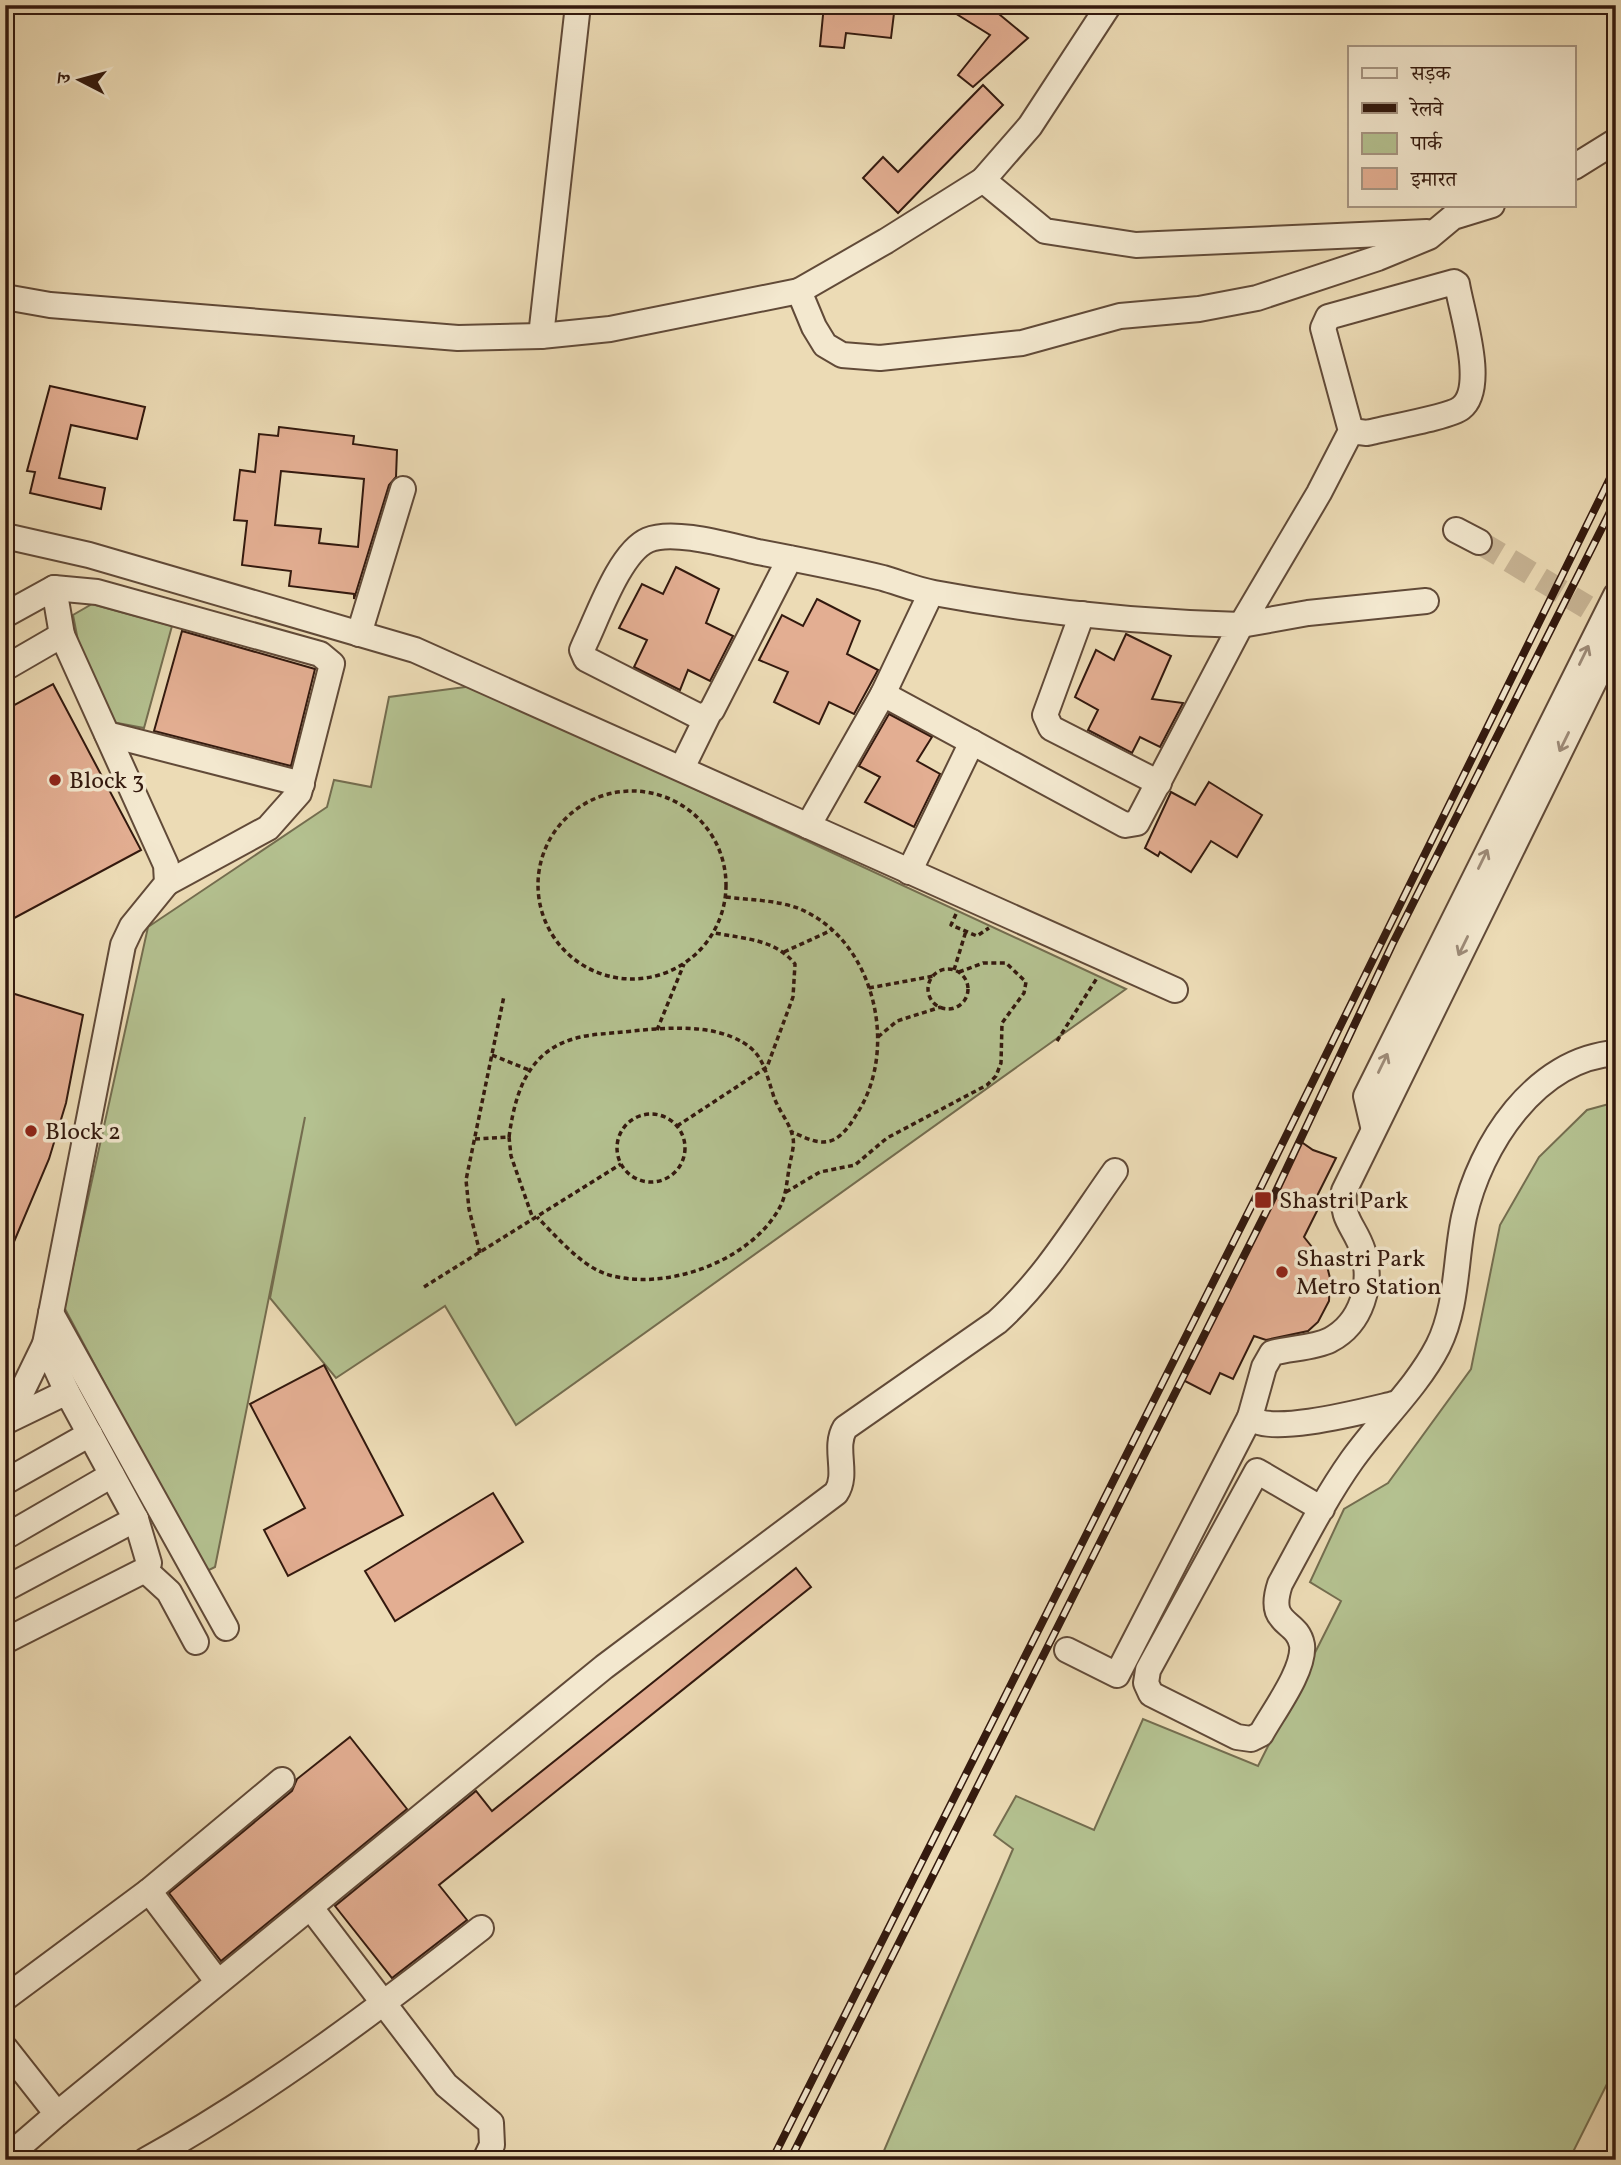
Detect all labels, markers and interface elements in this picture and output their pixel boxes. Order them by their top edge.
north arrow [46,46,116,116]
legend [1348,46,1576,206]
text: सड़क [1410,60,1451,89]
text: उ [51,71,79,87]
text: रेलवे [1408,96,1445,125]
text: पार्क [1410,130,1443,159]
text: इमारत [1410,166,1458,195]
one-way arrow [1578,645,1591,666]
one-way arrow [1556,731,1570,752]
place label: Block 3 [69,765,144,799]
marker: Block 3 [47,772,63,788]
one-way arrow [1477,849,1491,870]
one-way arrow [1455,935,1469,956]
one-way arrow [1376,1053,1390,1074]
place label: Block 2 [45,1116,121,1150]
marker: Block 2 [23,1123,39,1139]
place label: Shastri Park [1279,1185,1408,1219]
marker: Shastri Park [1253,1190,1273,1210]
place label: Shastri Park Metro Station [1296,1243,1441,1305]
marker: Shastri Park Metro Station [1274,1264,1290,1280]

